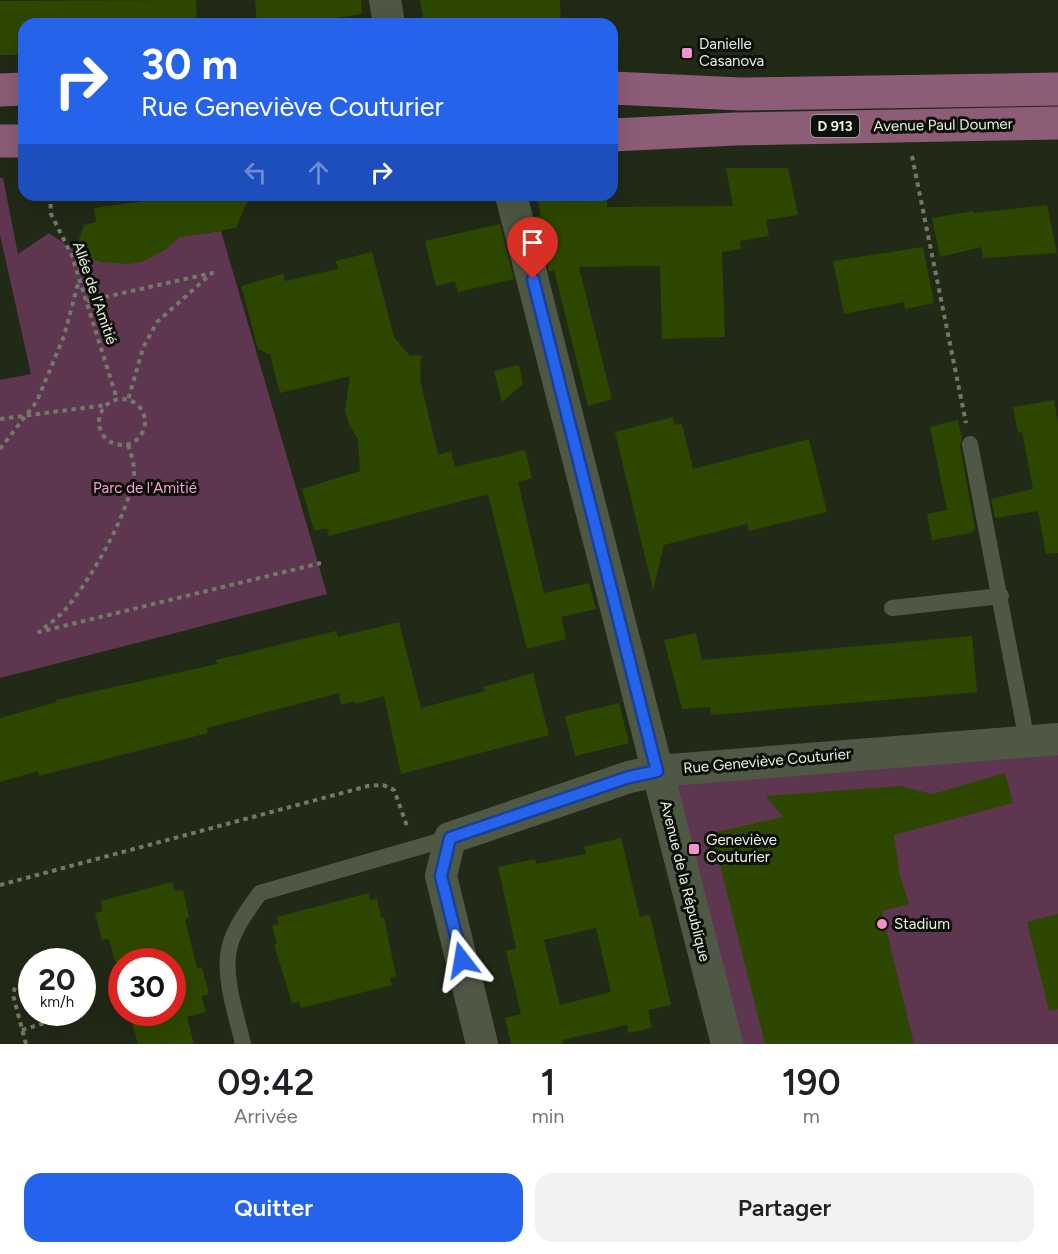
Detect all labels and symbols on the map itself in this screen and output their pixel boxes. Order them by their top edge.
place label: Danielle Casanova [699,35,764,70]
marker: Danielle Casanova [680,46,694,60]
road number: D 913 [811,115,859,137]
street label: Avenue Paul Doumer [873,115,1013,135]
pin [507,217,558,279]
street label: Allée de l'Amitié [69,239,121,347]
park label: Parc de l'Amitié [93,479,197,497]
street label: Rue Geneviève Couturier [682,745,852,777]
street label: Avenue de la République [656,799,714,963]
place label: Geneviève Couturier [706,831,777,866]
marker: Geneviève Couturier [687,842,701,856]
place label: Stadium [894,915,950,933]
marker: Stadium [875,917,889,931]
position arrow [430,928,494,992]
speed limit sign: 30 [108,948,186,1026]

